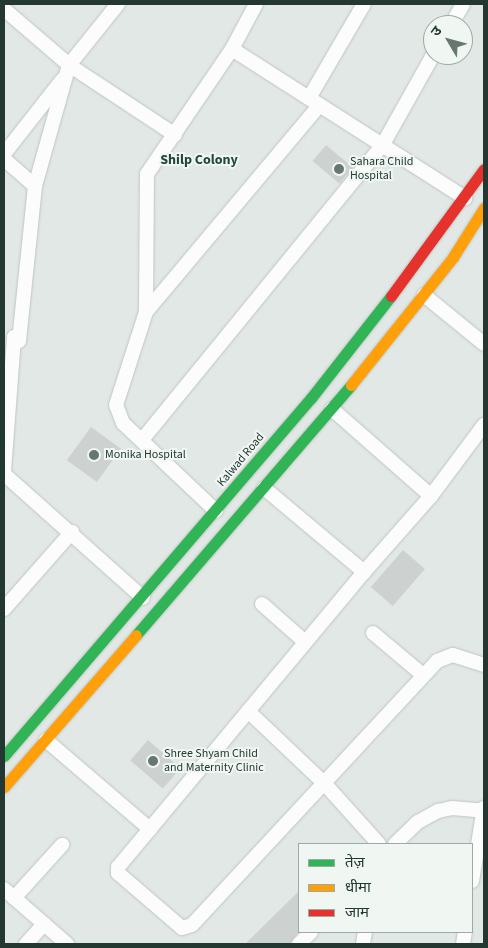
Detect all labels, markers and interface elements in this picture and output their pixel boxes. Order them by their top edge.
north arrow [423,15,473,65]
text: उ [426,22,447,41]
district label: Shilp Colony [160,152,238,168]
place label: Sahara Child Hospital [350,155,413,183]
marker: Sahara Child Hospital [332,162,346,176]
street label: Kalwad Road [214,430,268,490]
marker: Monika Hospital [87,448,101,462]
place label: Monika Hospital [105,448,186,462]
place label: Shree Shyam Child and Maternity Clinic [164,747,264,775]
marker: Shree Shyam Child and Maternity Clinic [146,754,160,768]
legend [298,843,473,933]
text: तेज़ [345,852,365,873]
text: धीमा [345,877,371,898]
text: जाम [345,902,369,923]

